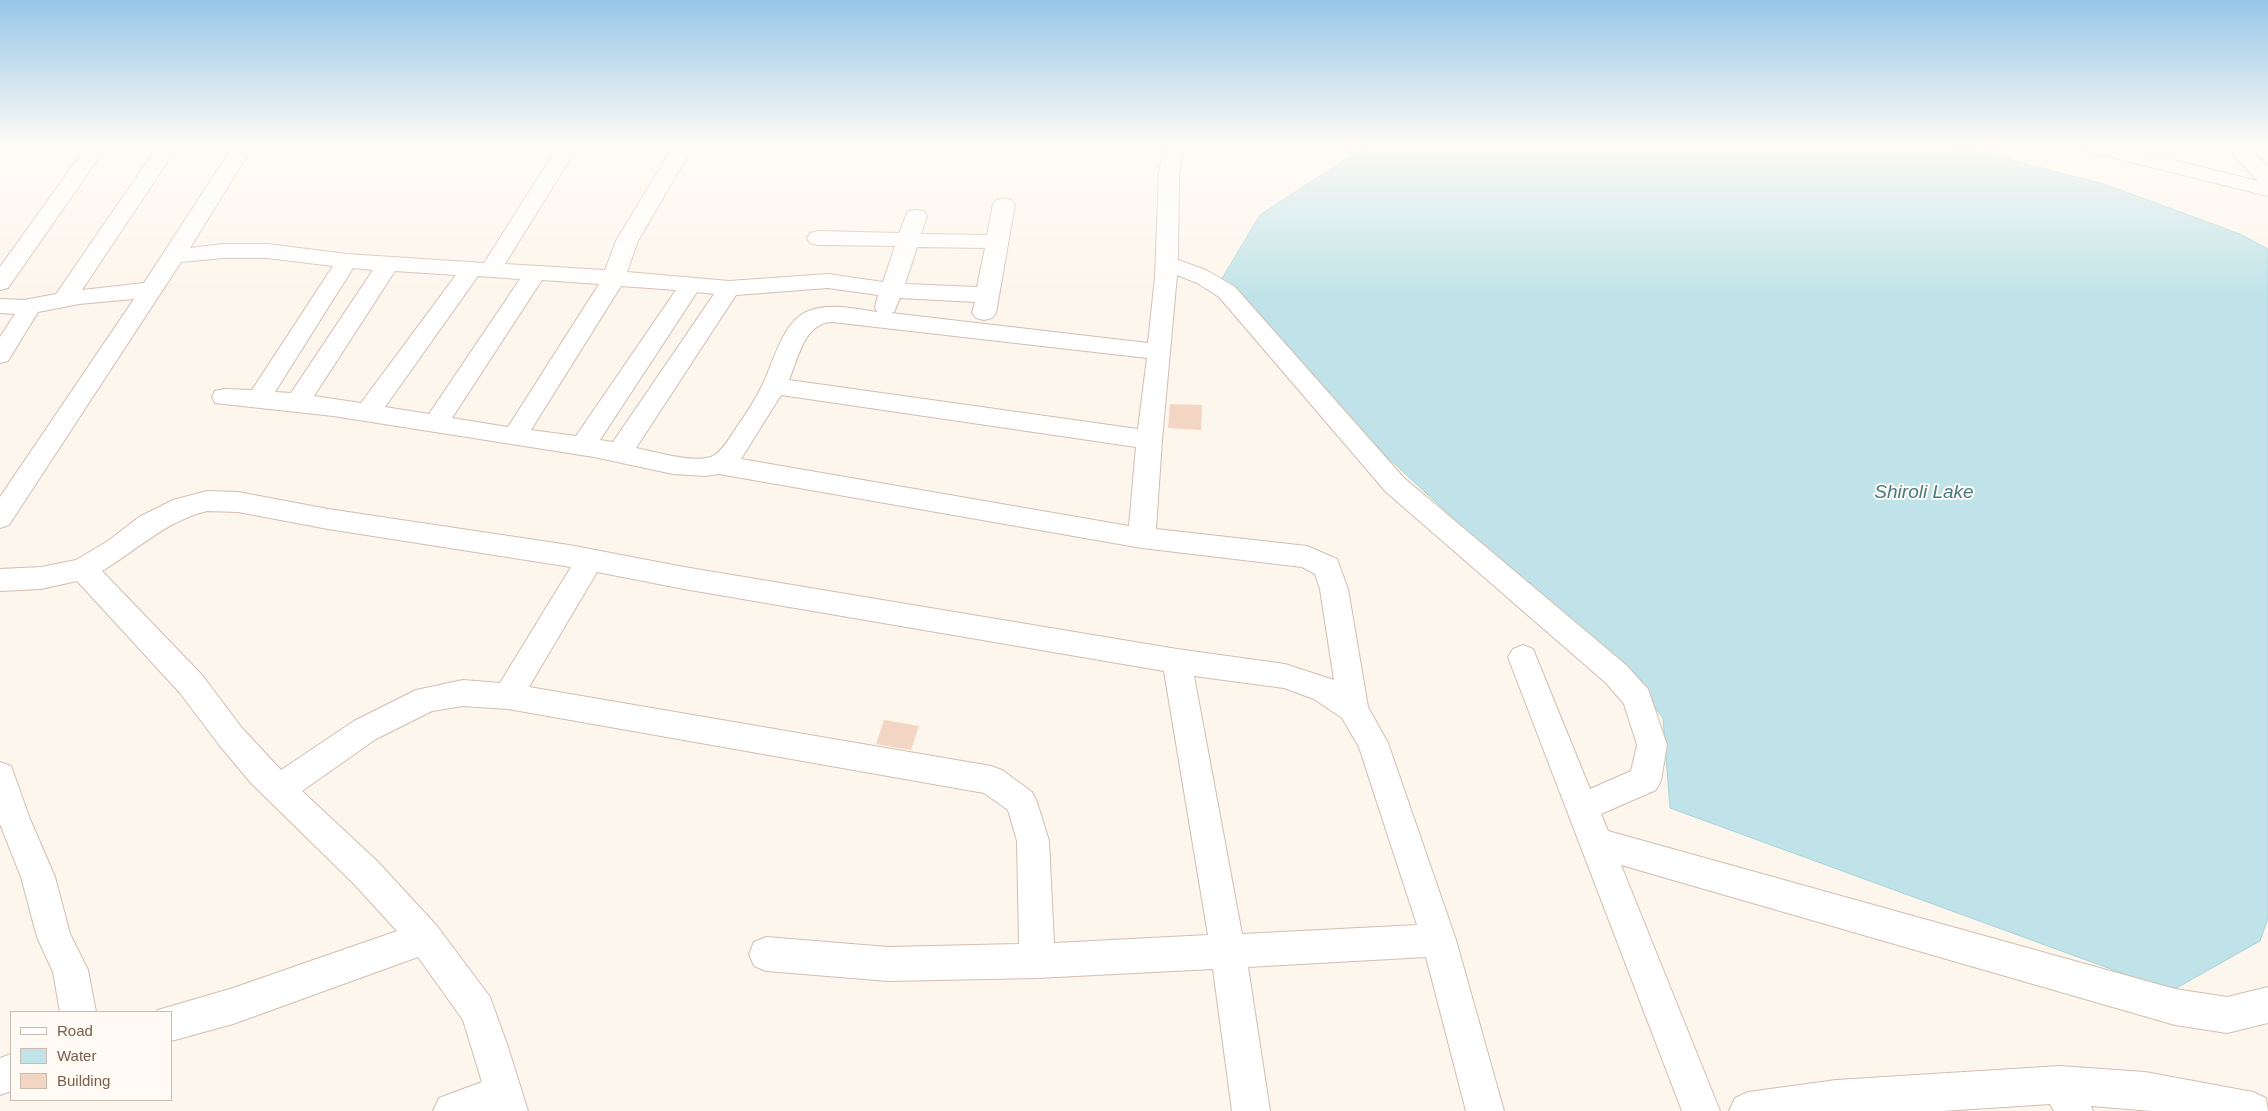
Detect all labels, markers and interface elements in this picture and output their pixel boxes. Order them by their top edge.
water label: Shiroli Lake [1874,482,1974,504]
legend [10,1011,172,1101]
text: Road [57,1022,93,1039]
text: Water [57,1047,96,1064]
text: Building [57,1072,110,1089]

